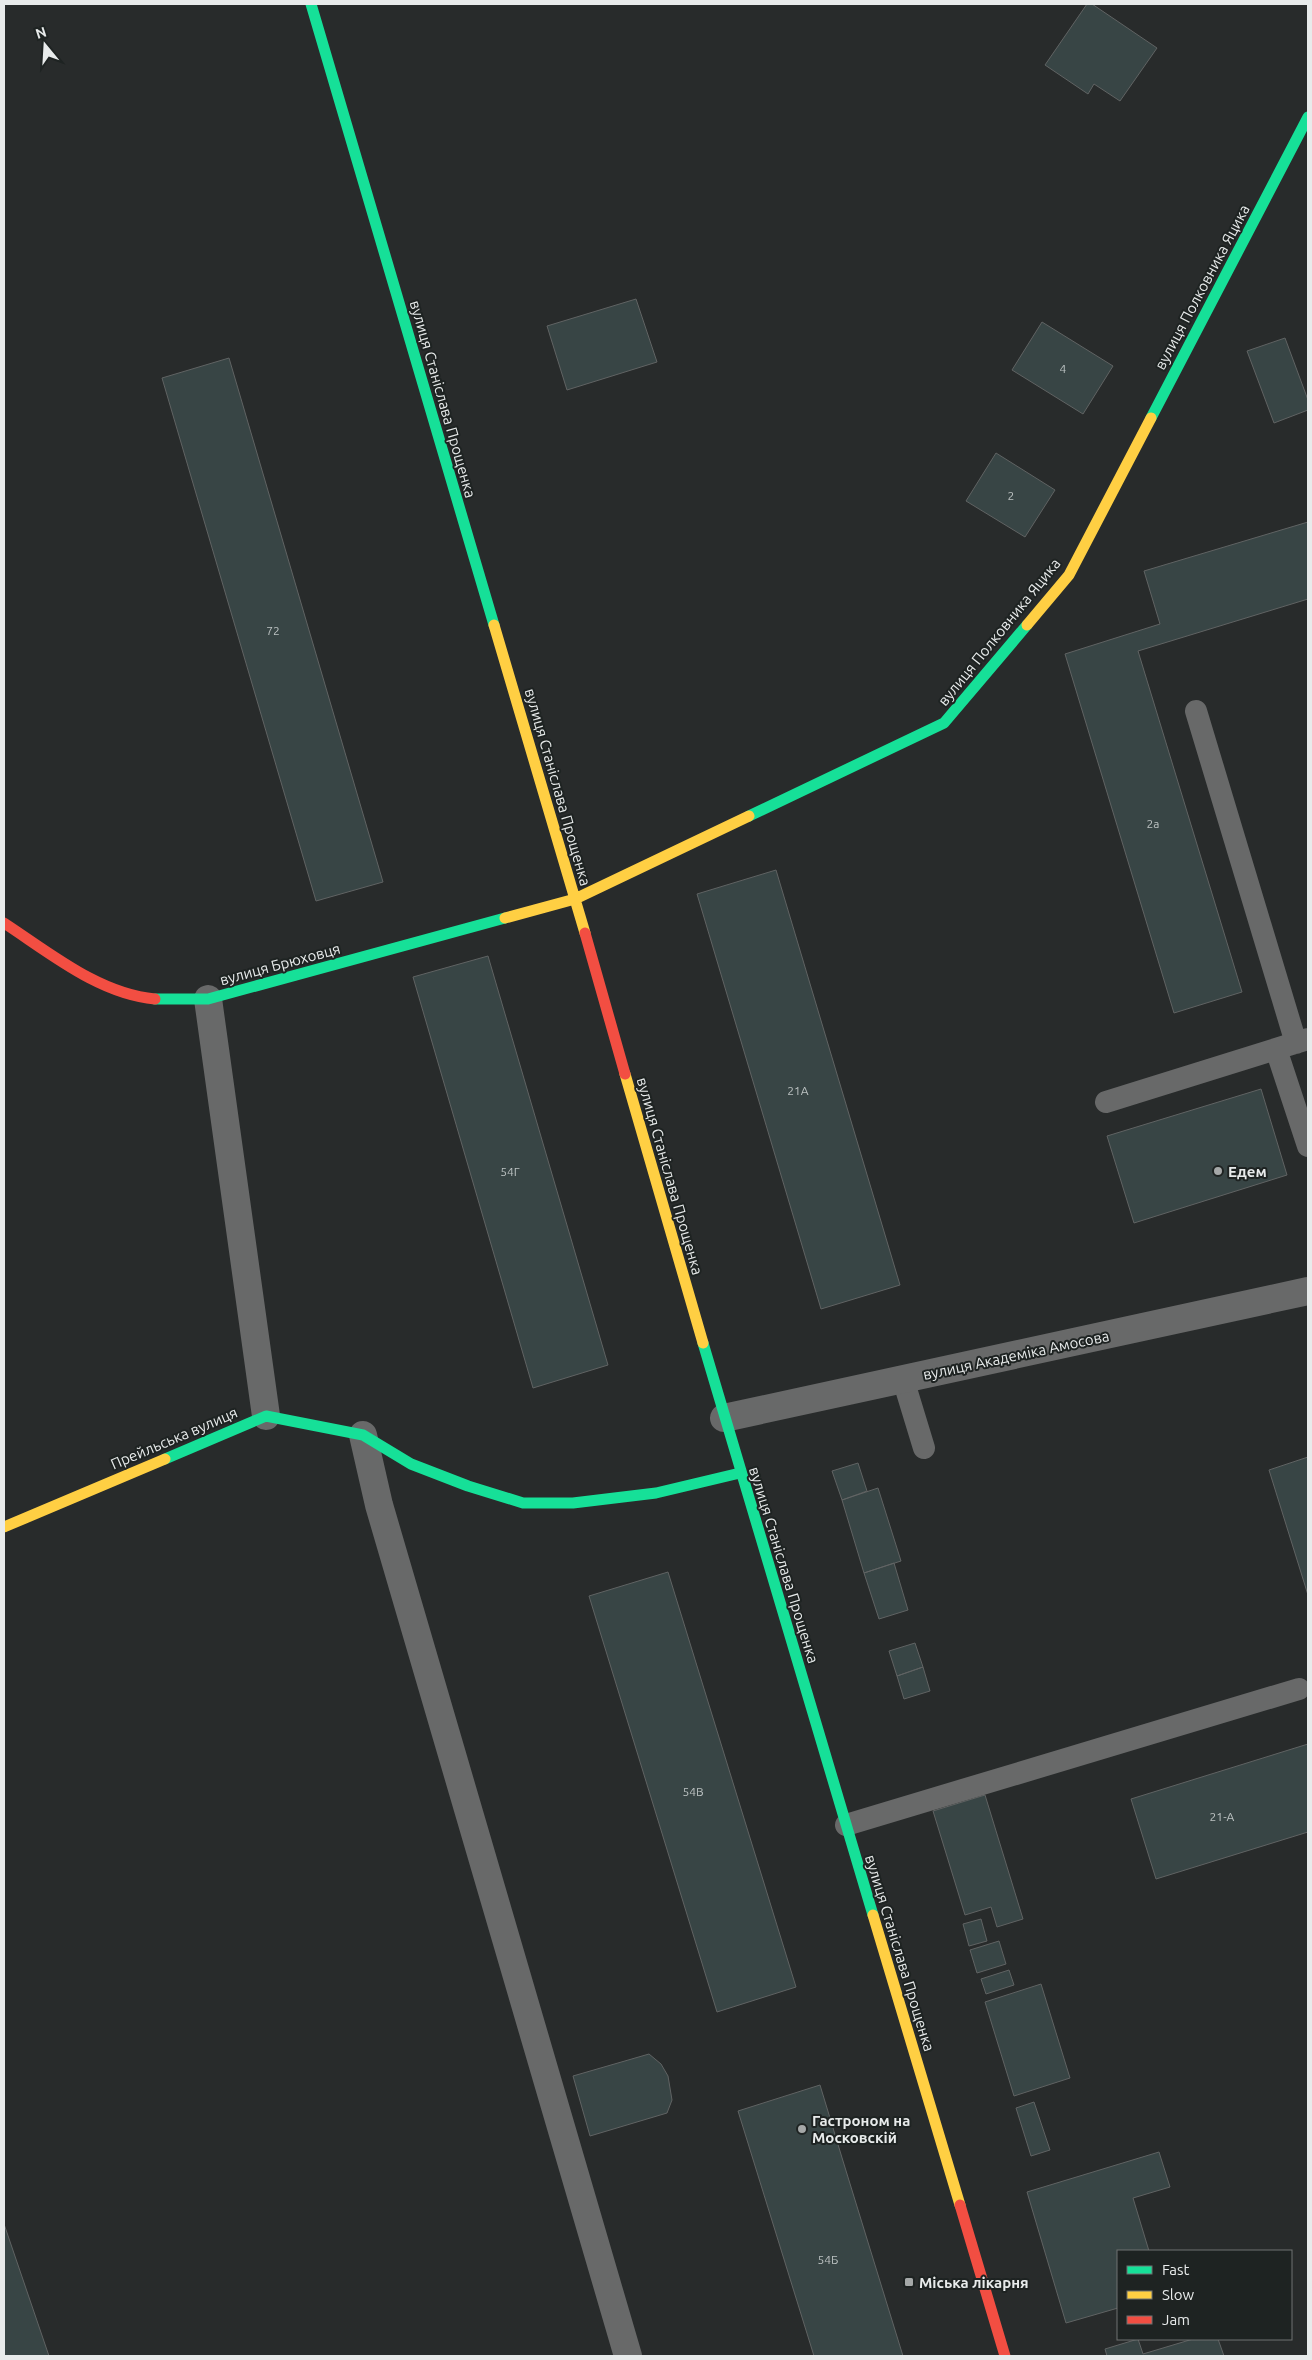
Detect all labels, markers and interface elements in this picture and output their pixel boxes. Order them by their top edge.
north arrow [20,20,70,70]
text: N [34,23,48,42]
street label: вулиця Полковника Яцика [1151,202,1253,372]
street label: вулиця Станіслава Прощенка [407,298,479,500]
house number: 4 [1060,362,1067,375]
house number: 2 [1008,489,1014,502]
street label: вулиця Полковника Яцика [934,555,1064,709]
house number: 72 [266,624,280,637]
street label: вулиця Станіслава Прощенка [522,686,594,888]
house number: 2а [1147,817,1159,830]
street label: вулиця Брюховця [218,940,342,988]
street label: вулиця Станіслава Прощенка [634,1075,706,1277]
house number: 21А [787,1084,809,1097]
place label: Едем [1228,1163,1267,1180]
house number: 54Г [500,1165,520,1178]
marker: Едем [1212,1165,1224,1177]
street label: вулиця Академіка Амосова [921,1327,1111,1383]
street label: Прейльська вулиця [108,1404,240,1472]
street label: вулиця Станіслава Прощенка [746,1465,822,1665]
house number: 54В [682,1785,704,1798]
house number: 21-А [1210,1810,1235,1823]
street label: вулиця Станіслава Прощенка [862,1853,938,2053]
place label: Гастроном на Московскій [812,2112,910,2146]
marker: Гастроном на Московскій [796,2123,808,2135]
legend [1117,2250,1292,2340]
house number: 54Б [818,2253,838,2266]
text: Fast [1162,2261,1190,2278]
place label: Міська лікарня [919,2274,1029,2291]
marker: Міська лікарня [903,2276,915,2288]
text: Slow [1162,2286,1195,2303]
text: Jam [1162,2311,1190,2328]

